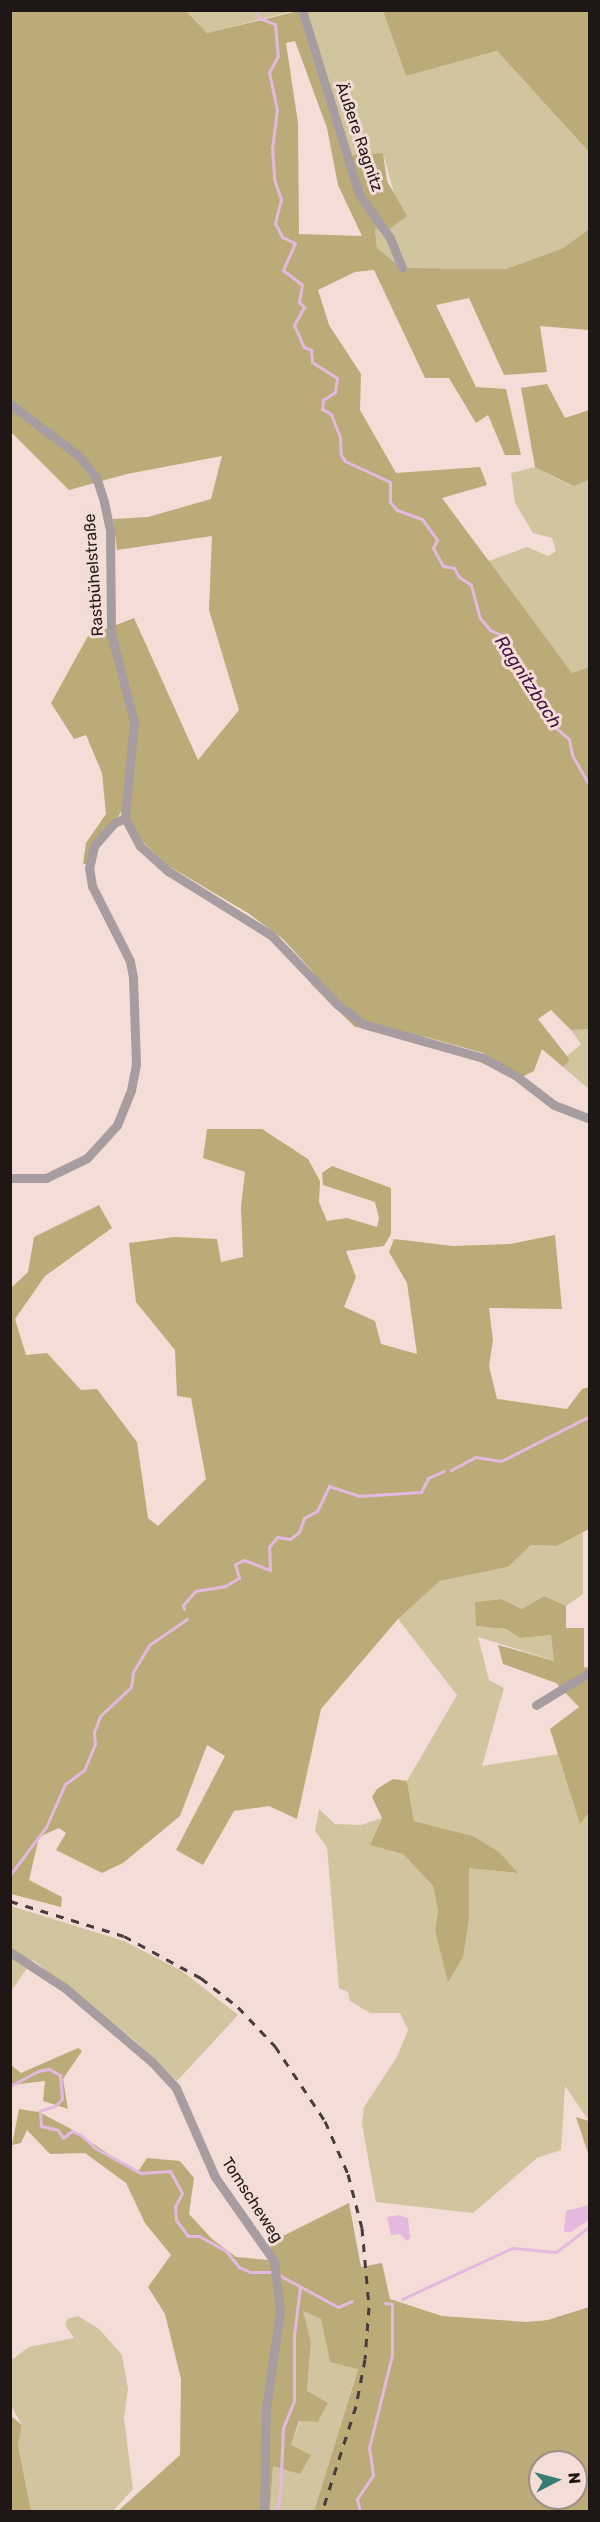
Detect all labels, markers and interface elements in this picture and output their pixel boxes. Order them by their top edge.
street label: Äußere Ragnitz [331,80,387,194]
street label: Rastbühelstraße [80,513,108,637]
water label: Ragnitzbach [490,631,566,733]
street label: Tomscheweg [217,2154,287,2246]
north arrow [528,2450,588,2510]
text: N [564,2472,584,2485]

